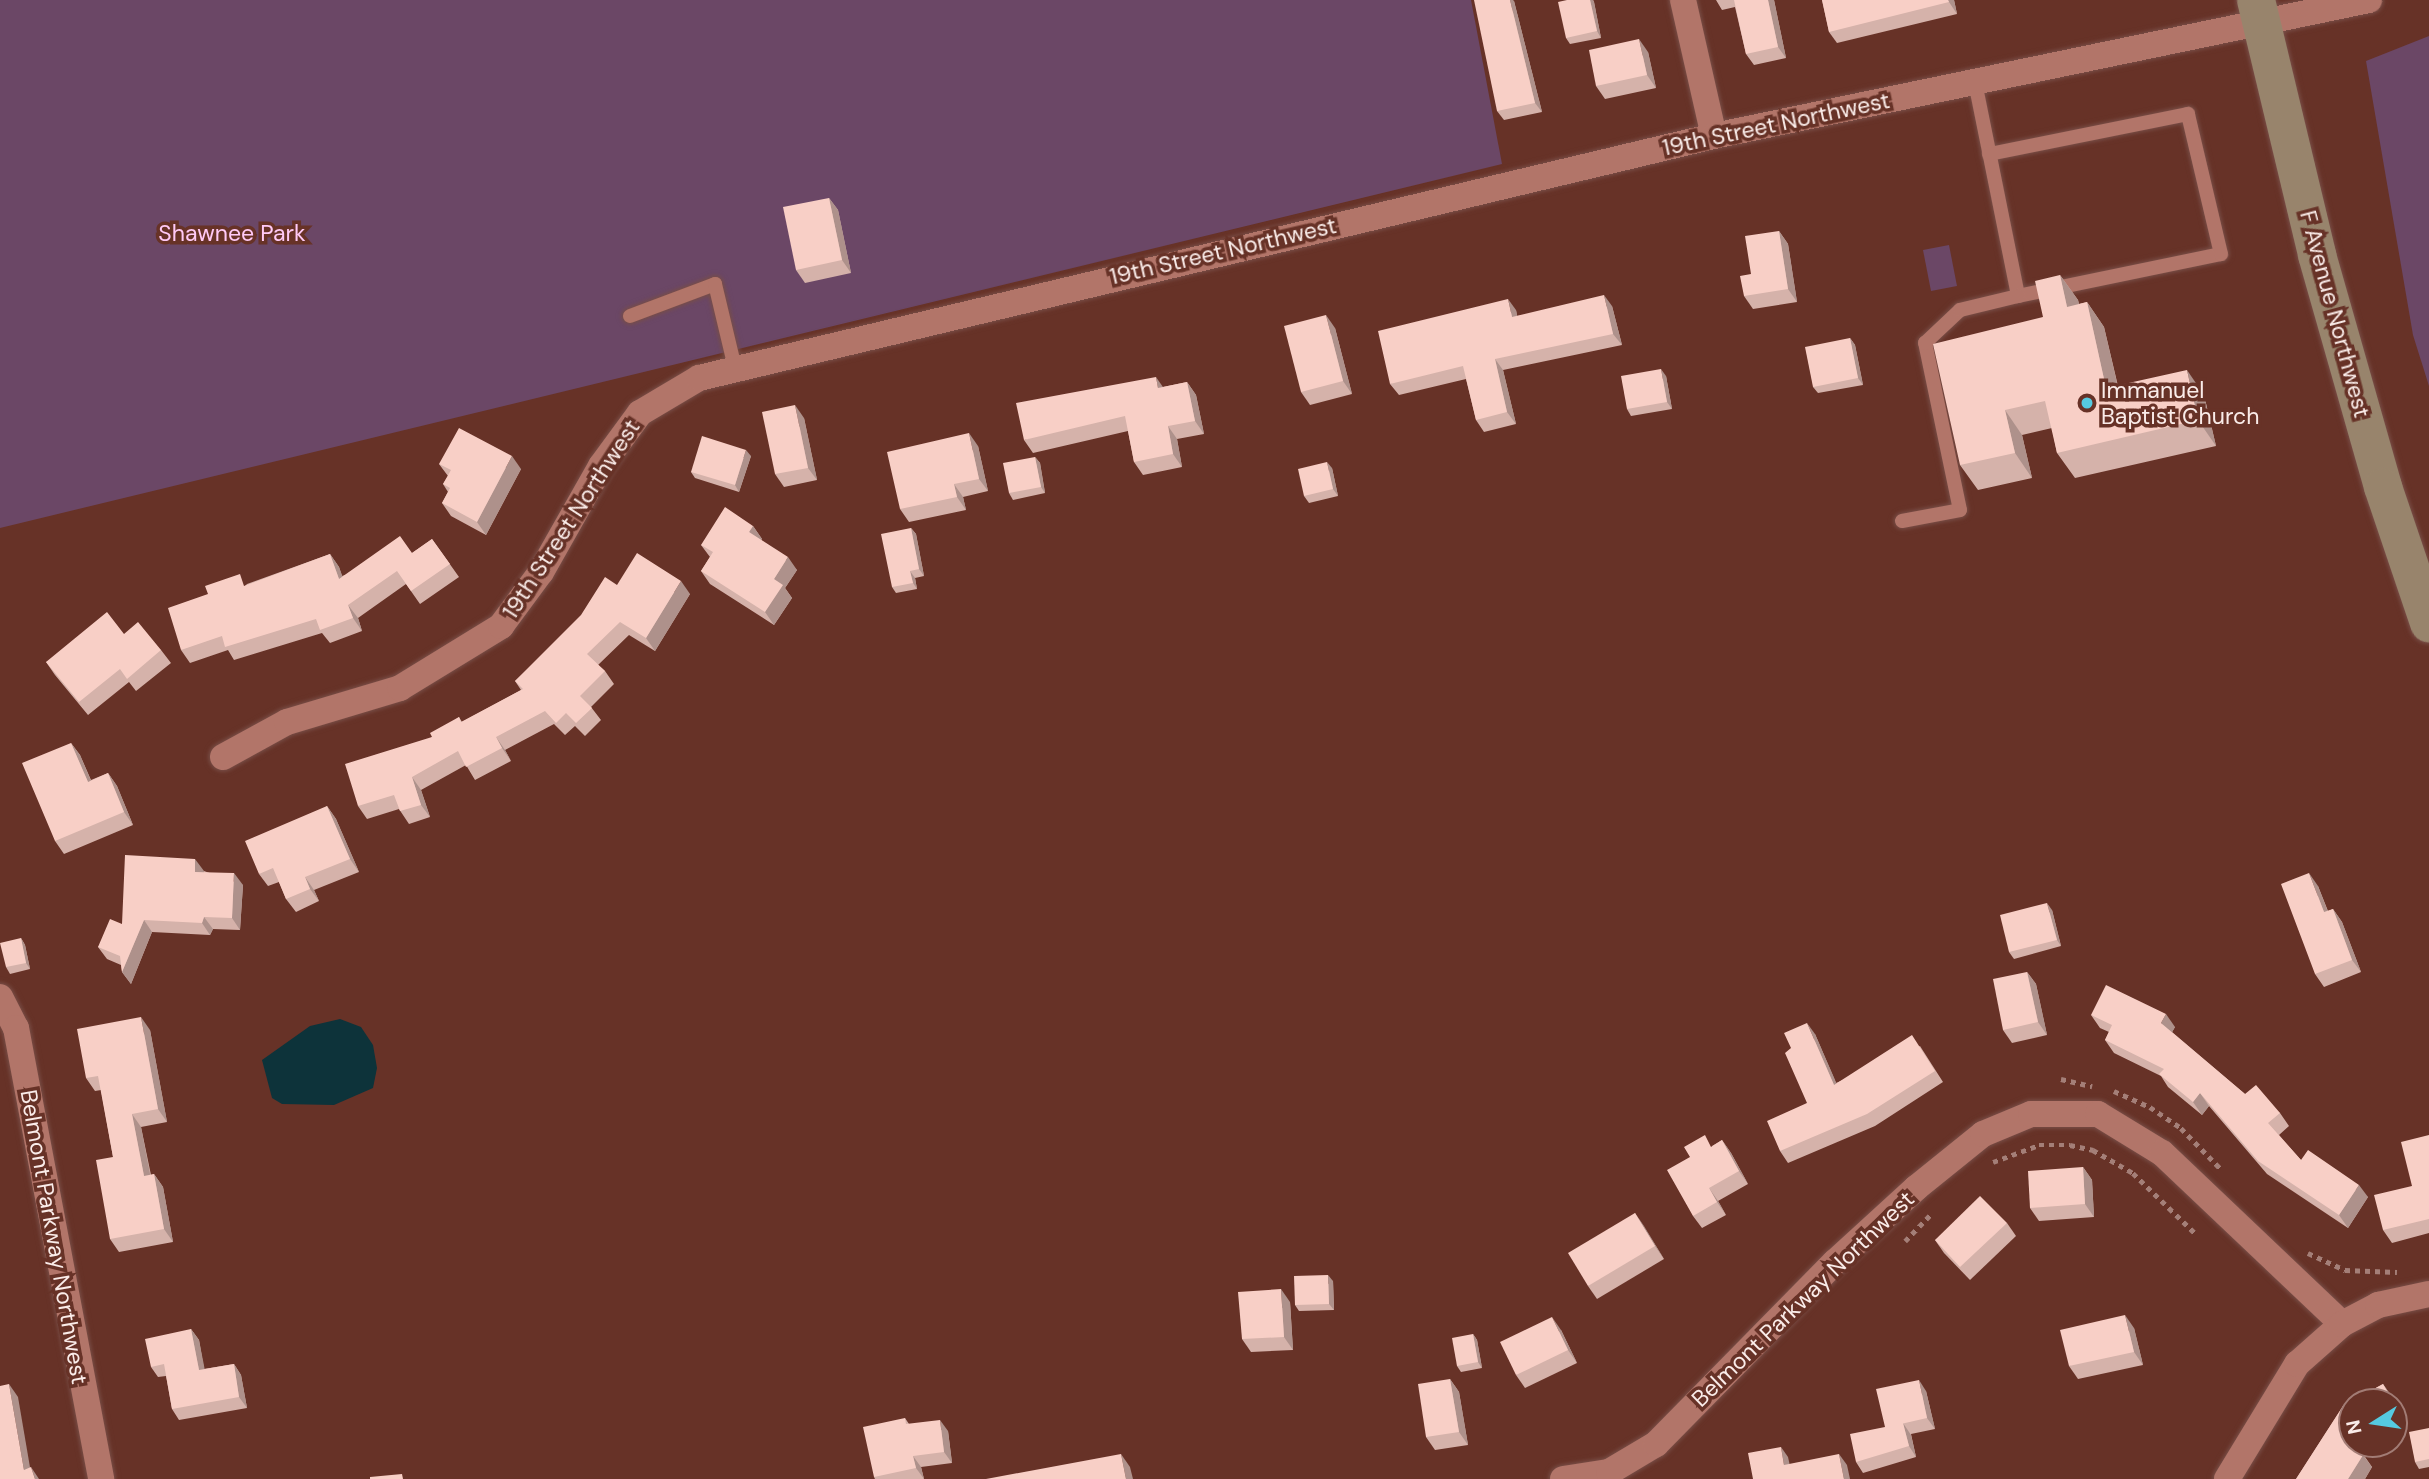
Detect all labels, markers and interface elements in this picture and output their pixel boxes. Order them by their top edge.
street label: 19th Street Northwest [1660,86,1892,162]
street label: F Avenue Northwest [2294,207,2376,421]
street label: 19th Street Northwest [1107,211,1339,291]
park label: Shawnee Park [158,219,306,247]
place label: Immanuel Baptist Church [2101,376,2259,430]
marker: Immanuel Baptist Church [2079,395,2095,411]
street label: 19th Street Northwest [496,414,646,624]
street label: Belmont Parkway Northwest [14,1088,94,1386]
street label: Belmont Parkway Northwest [1686,1185,1920,1413]
north arrow [2338,1388,2408,1458]
text: N [2340,1418,2368,1436]

